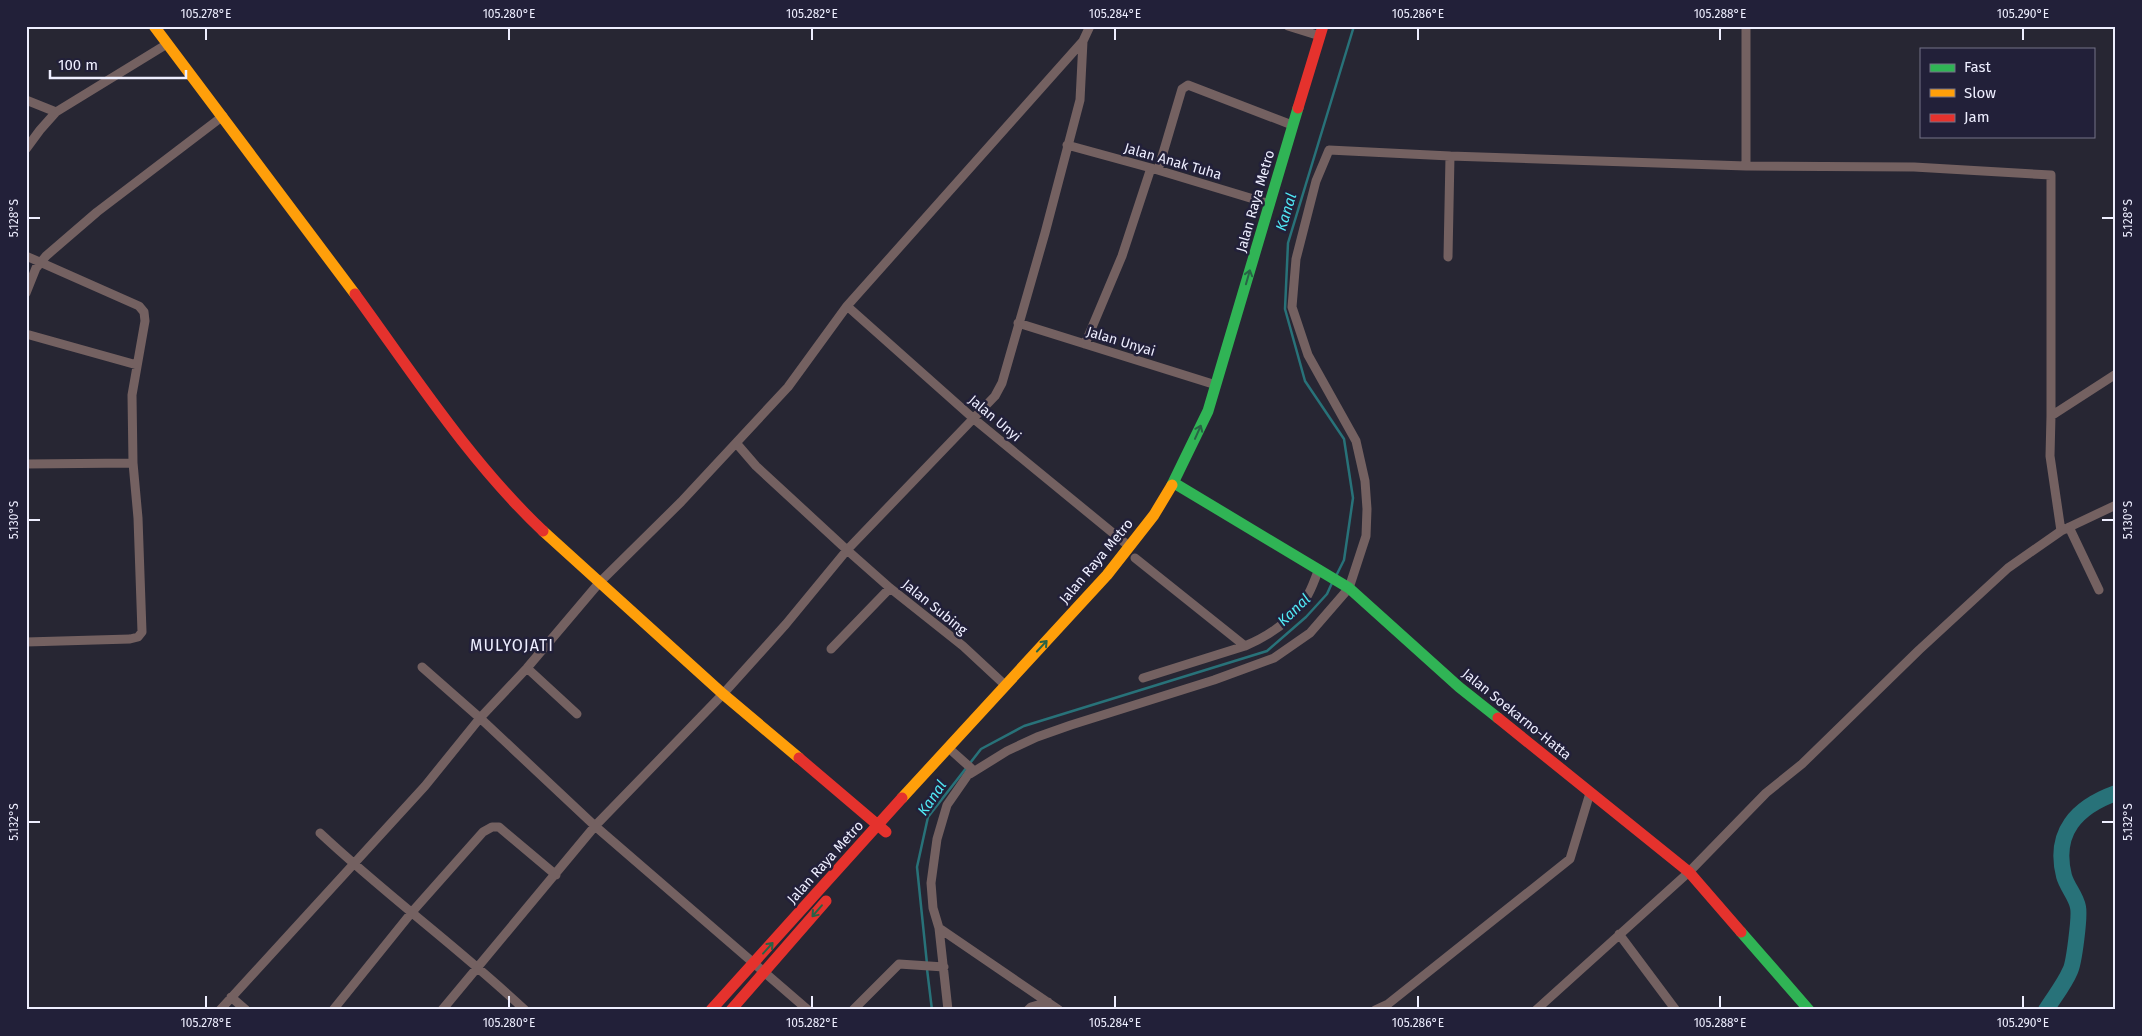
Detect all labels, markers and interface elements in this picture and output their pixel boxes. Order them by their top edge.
text: 105.278°E [180,7,232,21]
text: 105.280°E [483,7,535,21]
text: 105.282°E [786,7,838,21]
text: 105.284°E [1089,7,1141,21]
text: 105.286°E [1392,7,1444,21]
text: 105.288°E [1694,7,1746,21]
text: 105.290°E [1997,7,2049,21]
scale bar [50,48,186,80]
legend [1920,48,2094,138]
text: 100 m [58,56,98,74]
text: Fast [1964,58,1991,76]
text: Slow [1964,84,1996,102]
text: Jam [1964,108,1990,126]
street label: Jalan Anak Tuha [1122,139,1224,184]
street label: Jalan Raya Metro [1233,148,1278,254]
water label: Kanal [1272,191,1300,233]
text: 5.128°S [7,198,21,237]
text: 5.128°S [2121,198,2135,237]
one-way arrow [1244,269,1254,285]
street label: Jalan Unyai [1084,323,1157,360]
street label: Jalan Unyi [965,391,1024,445]
one-way arrow [1194,425,1204,440]
text: 5.130°S [7,500,21,539]
text: 5.130°S [2121,500,2135,539]
street label: Jalan Raya Metro [1056,515,1137,607]
street label: Jalan Subing [899,576,971,639]
water label: Kanal [1274,590,1314,630]
district label: MULYOJATI [470,636,554,655]
one-way arrow [1036,640,1048,652]
street label: Jalan Soekarno-Hatta [1459,665,1575,764]
water label: Kanal [914,777,950,819]
text: 5.132°S [7,803,21,841]
text: 5.132°S [2121,803,2135,841]
street label: Jalan Raya Metro [784,817,867,907]
one-way arrow [811,905,823,918]
one-way arrow [762,941,774,954]
text: 105.278°E [180,1016,232,1030]
text: 105.280°E [483,1016,535,1030]
text: 105.282°E [786,1016,838,1030]
text: 105.284°E [1089,1016,1141,1030]
text: 105.286°E [1392,1016,1444,1030]
text: 105.288°E [1694,1016,1746,1030]
text: 105.290°E [1997,1016,2049,1030]

